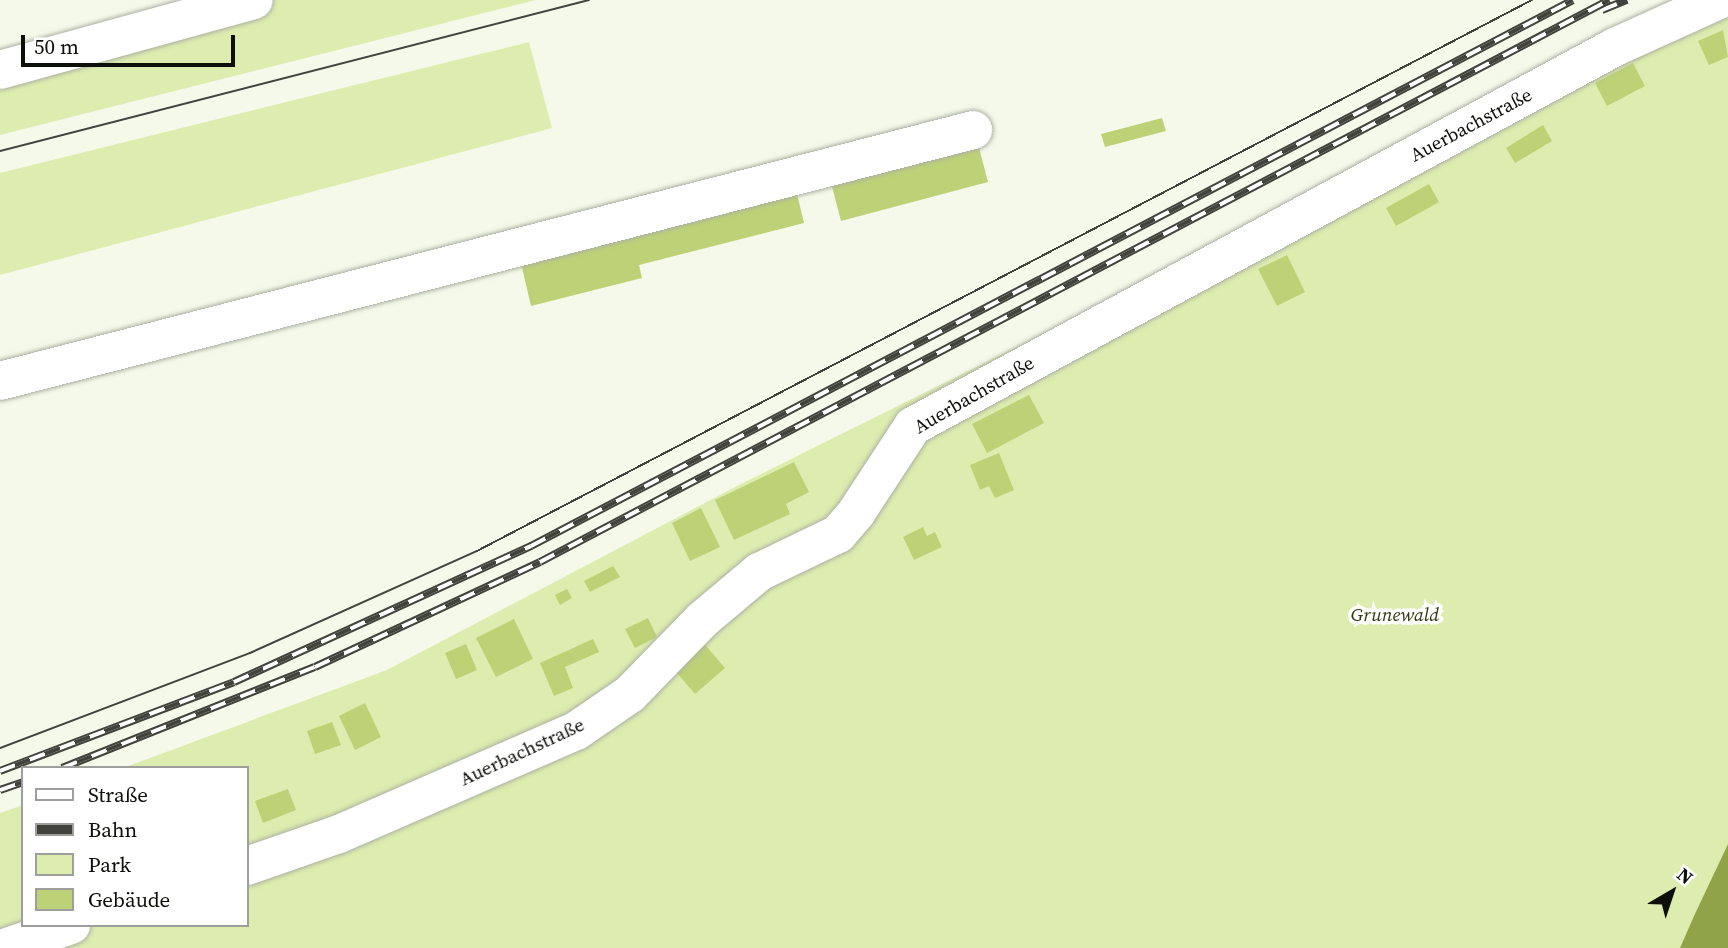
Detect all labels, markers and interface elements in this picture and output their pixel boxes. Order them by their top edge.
scale bar [24,21,238,65]
text: 50 m [34,32,79,61]
street label: Auerbachstraße [1406,83,1536,167]
street label: Auerbachstraße [910,351,1038,439]
park label: Grunewald [1351,604,1439,626]
street label: Auerbachstraße [456,713,588,791]
legend [21,766,248,927]
text: Straße [88,780,148,809]
text: Bahn [88,815,137,844]
text: Park [88,850,131,879]
north arrow [1637,857,1707,927]
text: N [1672,861,1699,890]
text: Gebäude [88,885,170,914]

